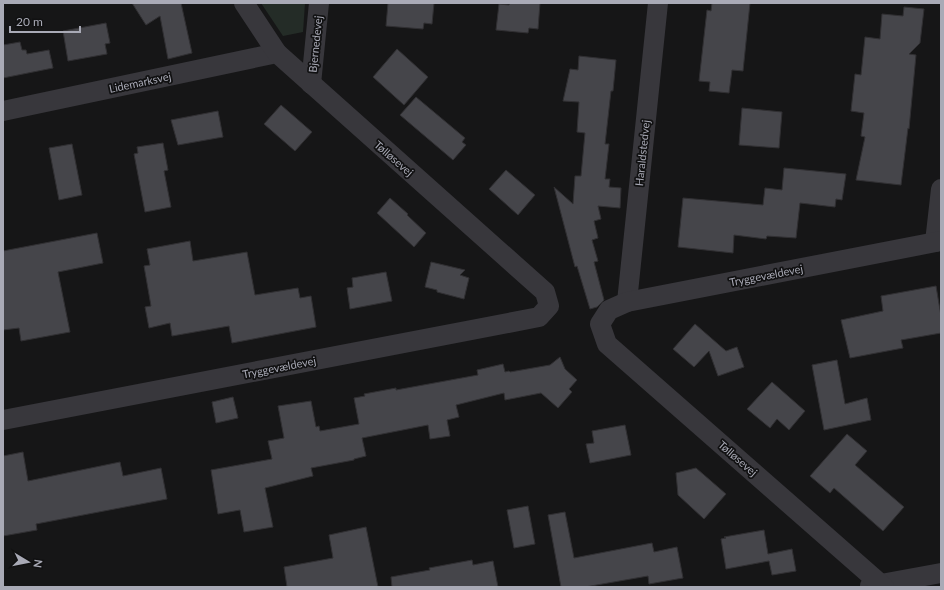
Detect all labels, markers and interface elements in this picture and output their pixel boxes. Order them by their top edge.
scale bar [10,8,80,34]
text: 20 m [16,14,43,29]
street label: Bjernedevej [306,15,324,73]
street label: Lidemarksvej [108,69,173,95]
street label: Haraldstedvej [632,119,652,187]
street label: Tølløsevej [372,138,416,179]
street label: Tryggevældevej [728,261,804,289]
street label: Tryggevældevej [241,353,317,381]
street label: Tølløsevej [716,438,760,479]
north arrow [8,542,48,582]
text: N [31,559,45,569]

